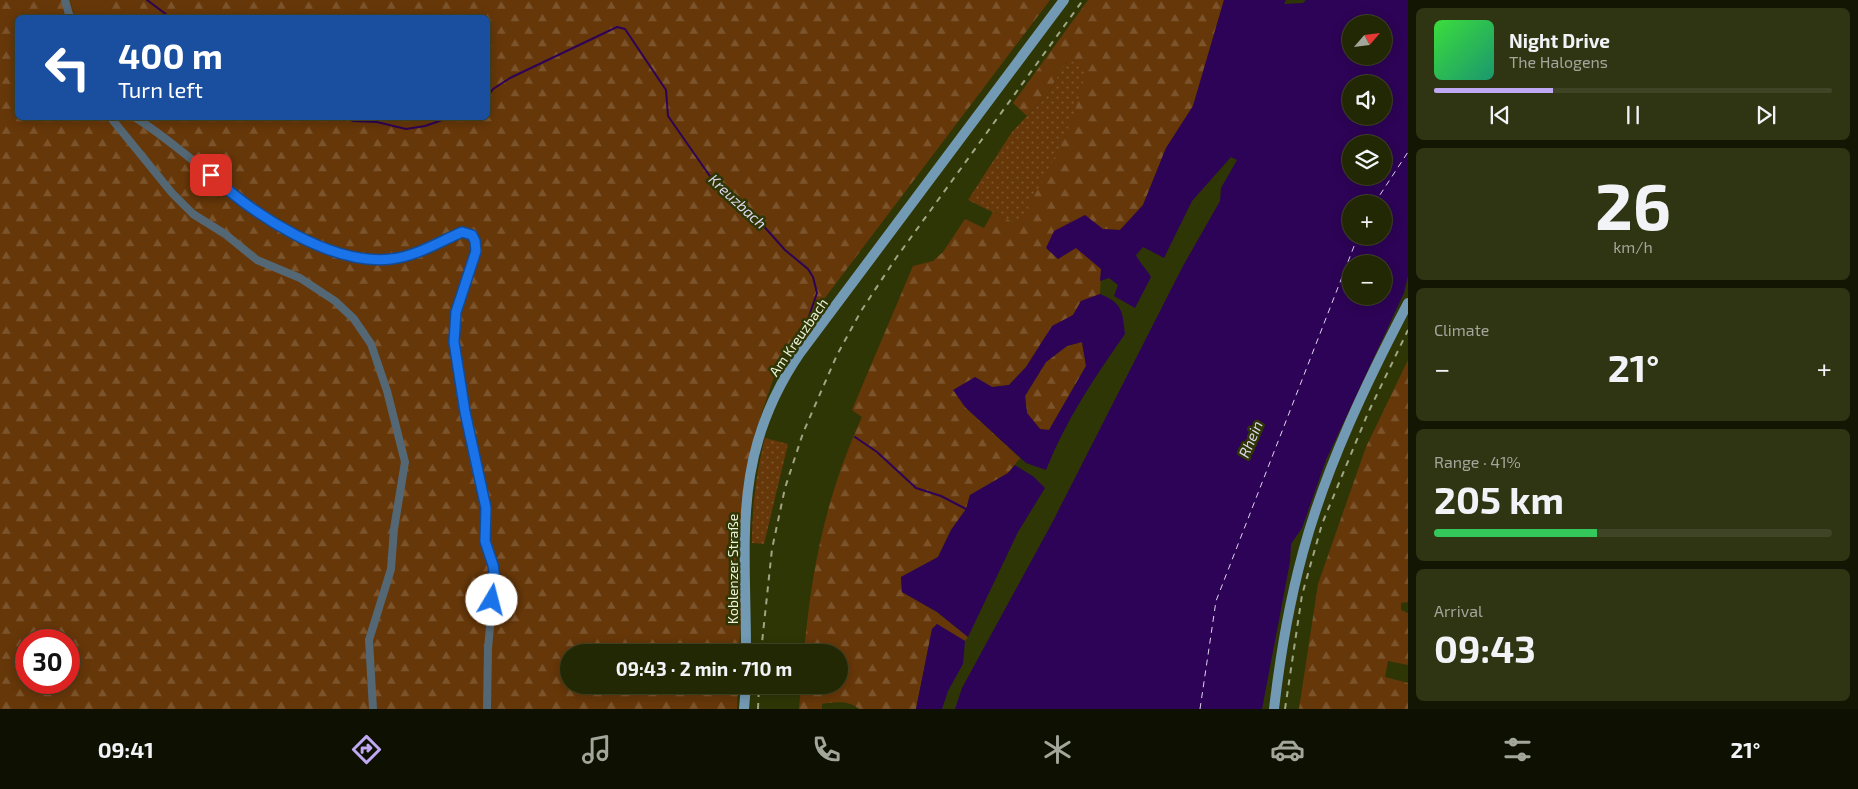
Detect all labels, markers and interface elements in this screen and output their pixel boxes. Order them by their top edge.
north arrow [1342,15,1392,65]
map controls [1342,15,1392,305]
text: Night Drive [1509,29,1610,52]
text: 400 m [118,34,223,76]
icon: left [35,35,100,100]
text: The Halogens [1509,52,1608,71]
button: sound [1342,75,1392,125]
text: Turn left [118,76,203,102]
icon: previous [1486,101,1514,129]
icon: pause [1619,101,1647,129]
icon: next [1752,101,1780,129]
button: layers [1342,135,1392,185]
pin [190,154,232,196]
icon: arrive [197,161,225,189]
text: 26 [1595,165,1671,243]
water label: Kreuzbach [706,170,770,232]
button: + [1342,195,1392,245]
text: km/h [1613,237,1653,256]
button: − [1342,255,1392,305]
street label: Am Kreuzbach [765,295,831,379]
text: Climate [1434,320,1489,339]
text: 21° [1608,344,1659,390]
text: − [1434,351,1450,385]
text: + [1817,351,1832,385]
water label: Rhein [1234,418,1266,460]
text: Range · 41% [1434,452,1521,471]
text: 205 km [1434,476,1564,522]
street label: Koblenzer Straße [724,514,741,624]
position arrow [465,573,517,625]
text: Arrival [1434,601,1483,620]
text: 09:43 [1434,625,1536,671]
speed limit sign: 30 [15,629,80,694]
text: 09:43 · 2 min · 710 m [616,657,792,680]
icon: directions [349,732,384,767]
icon: music [579,732,614,767]
icon: phone [809,732,844,767]
icon: climate [1040,732,1075,767]
icon: car [1270,732,1305,767]
icon: filters [1500,732,1535,767]
text: 09:41 [98,736,154,762]
text: 21° [1730,736,1760,762]

